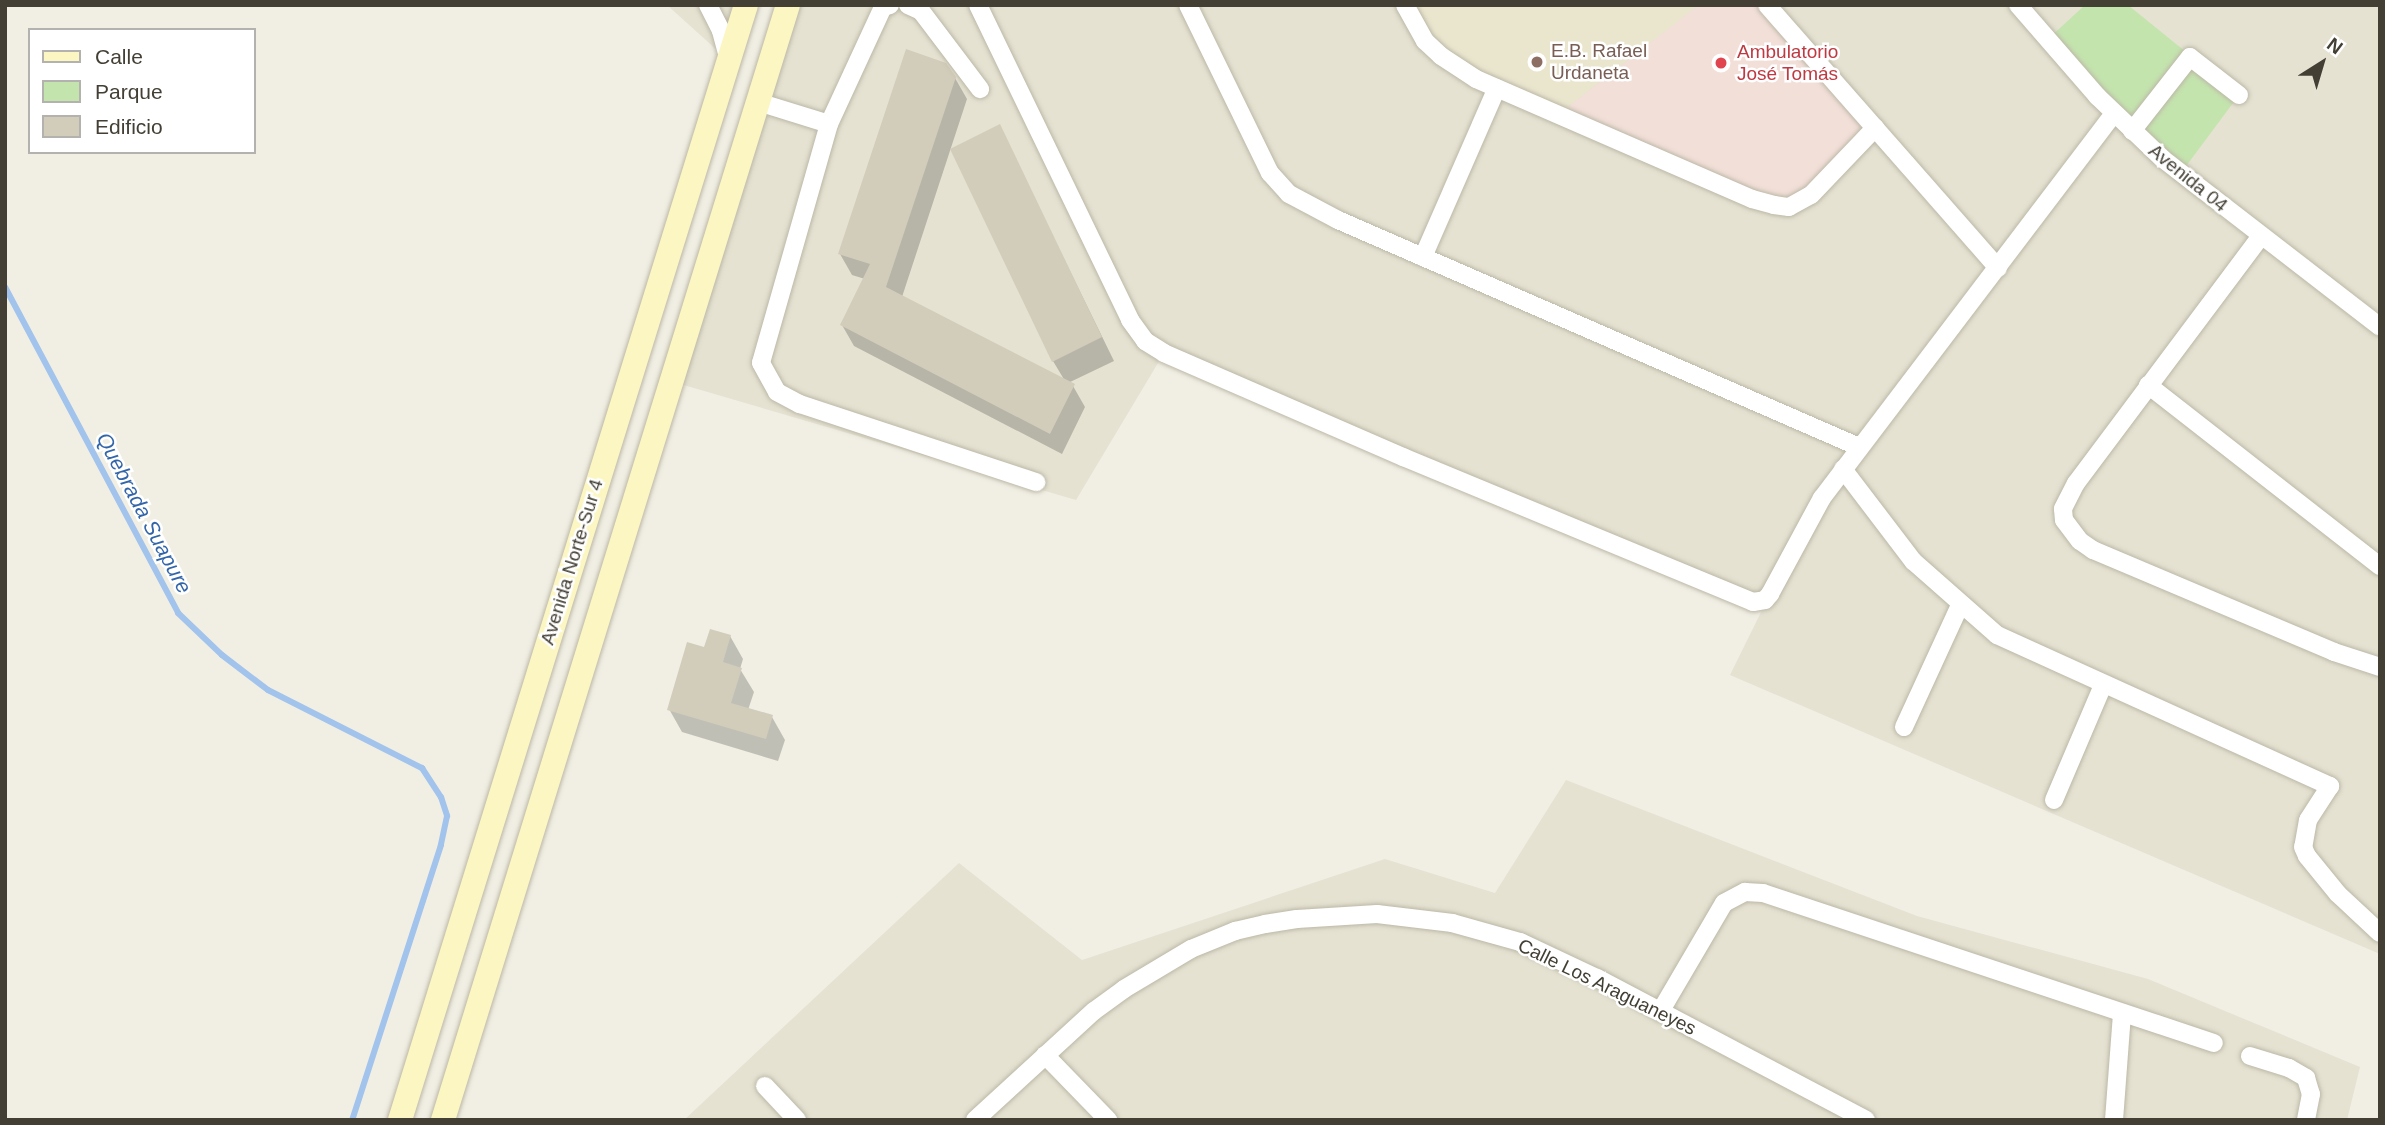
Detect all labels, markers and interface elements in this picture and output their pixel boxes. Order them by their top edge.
legend [28,28,256,154]
north arrow [2287,28,2357,98]
text: N [2323,33,2347,58]
place label: E.B. Rafael Urdaneta [1551,40,1647,84]
place label: Ambulatorio José Tomás [1737,41,1838,85]
text: Calle [95,45,143,68]
marker: Ambulatorio José Tomás [1711,53,1731,73]
marker: E.B. Rafael Urdaneta [1529,54,1545,70]
text: Parque [95,80,163,103]
text: Edificio [95,115,163,138]
street label: Avenida 04 [2144,139,2232,217]
water label: Quebrada Suapure [91,428,197,598]
street label: Avenida Norte-Sur 4 [536,477,608,647]
street label: Calle Los Araguaneyes [1514,934,1700,1040]

